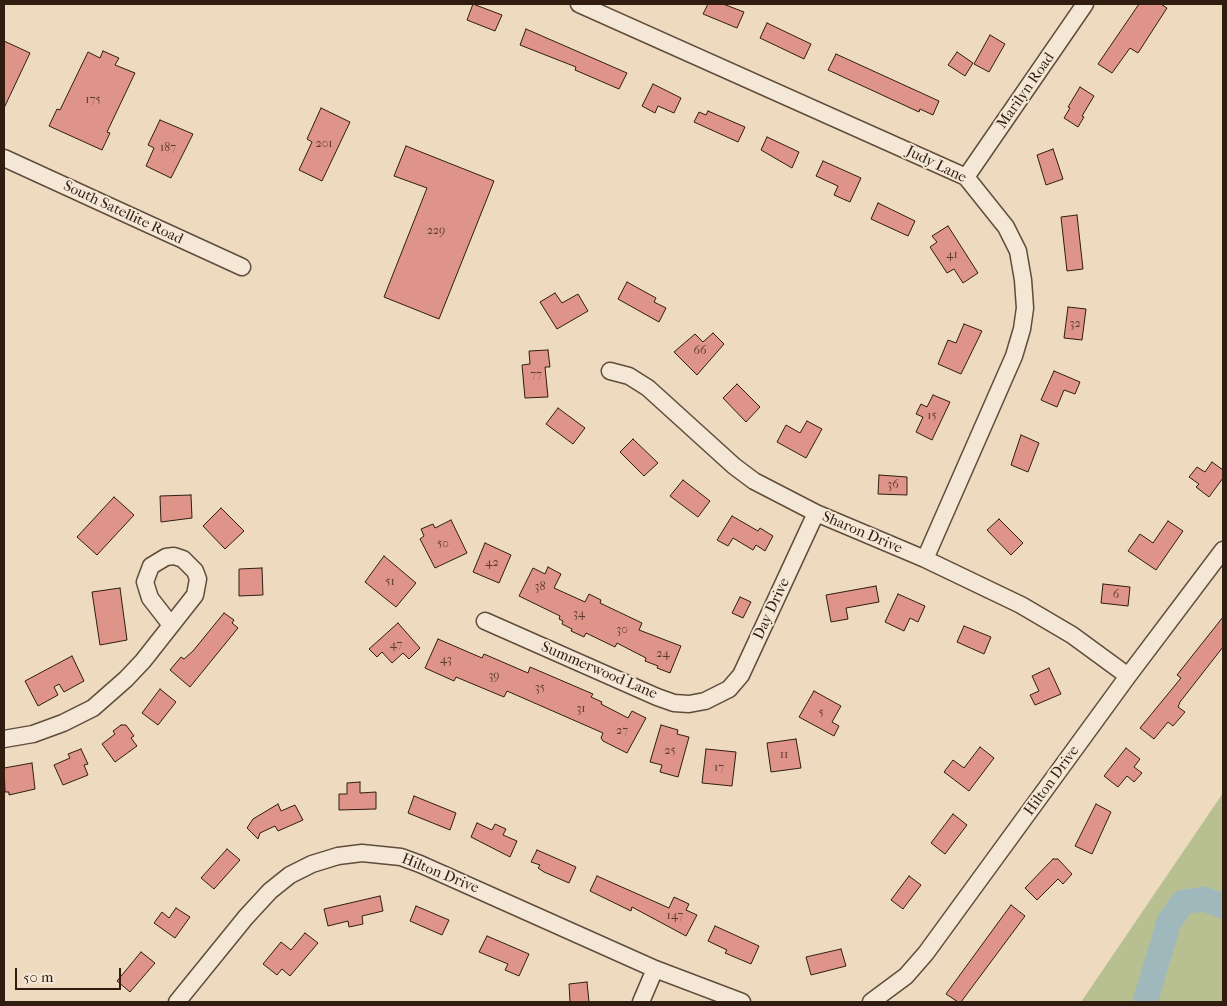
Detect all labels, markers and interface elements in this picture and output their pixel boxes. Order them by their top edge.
street label: Marilyn Road [993,50,1059,132]
house number: 175 [85,93,101,107]
house number: 201 [315,137,333,151]
house number: 187 [160,141,176,155]
street label: Judy Lane [903,143,969,187]
street label: South Satellite Road [60,177,186,249]
house number: 229 [427,224,445,238]
house number: 41 [946,248,958,262]
house number: 32 [1069,317,1081,331]
house number: 66 [694,344,706,358]
house number: 77 [530,368,542,382]
house number: 15 [927,409,937,423]
house number: 36 [887,478,899,492]
street label: Sharon Drive [819,508,905,558]
house number: 50 [437,537,449,551]
house number: 42 [485,556,499,570]
house number: 51 [385,575,395,589]
street label: Day Drive [750,575,794,643]
house number: 38 [535,580,545,594]
house number: 6 [1113,588,1119,602]
house number: 34 [573,607,585,621]
house number: 30 [616,623,628,637]
house number: 47 [390,638,402,652]
street label: Summerwood Lane [538,638,660,704]
house number: 24 [656,647,670,661]
house number: 43 [440,653,452,667]
house number: 39 [488,669,500,683]
house number: 35 [535,681,545,695]
house number: 31 [576,702,586,716]
house number: 5 [818,706,824,720]
house number: 27 [616,724,628,738]
street label: Hilton Drive [1021,743,1083,819]
house number: 25 [664,744,676,758]
house number: 11 [780,748,788,762]
house number: 17 [714,761,724,775]
street label: Hilton Drive [399,850,481,898]
house number: 147 [667,909,683,923]
scale bar [18,958,124,990]
text: 50 m [23,968,53,986]

